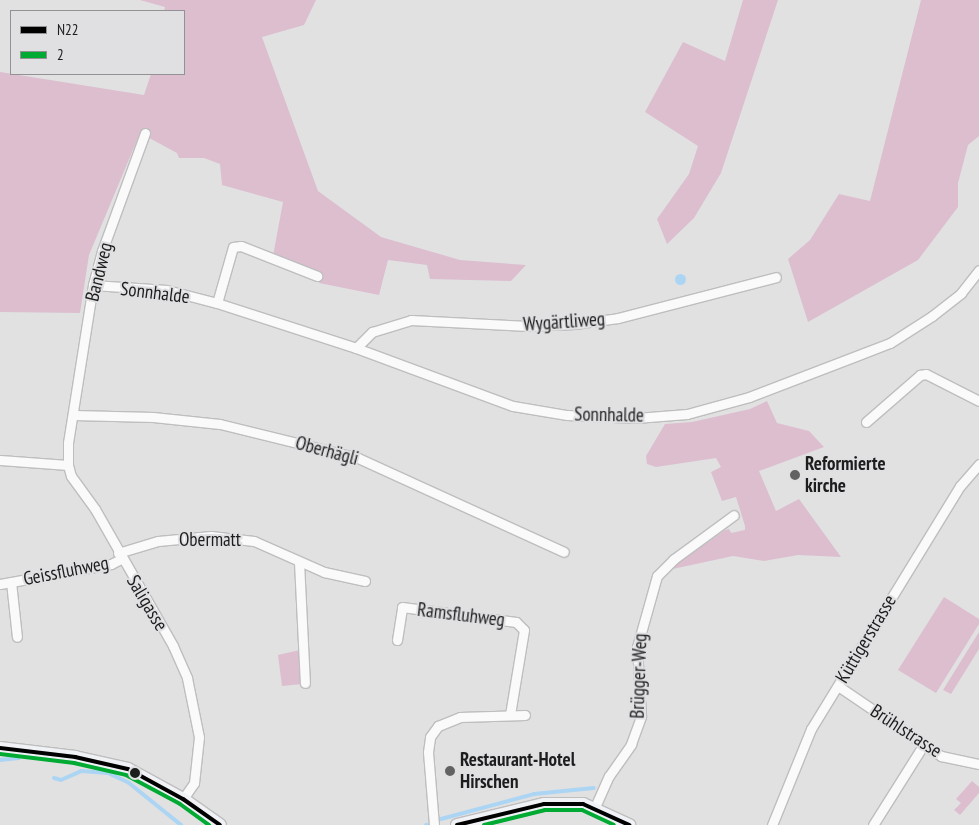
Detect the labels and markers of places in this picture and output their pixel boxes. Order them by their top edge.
place label: Reformierte kirche [805,453,886,497]
marker: Reformierte kirche [789,469,801,481]
place label: Restaurant-Hotel Hirschen [460,749,575,793]
marker: Restaurant-Hotel Hirschen [444,765,456,777]
unlabelled marker [130,768,140,778]

